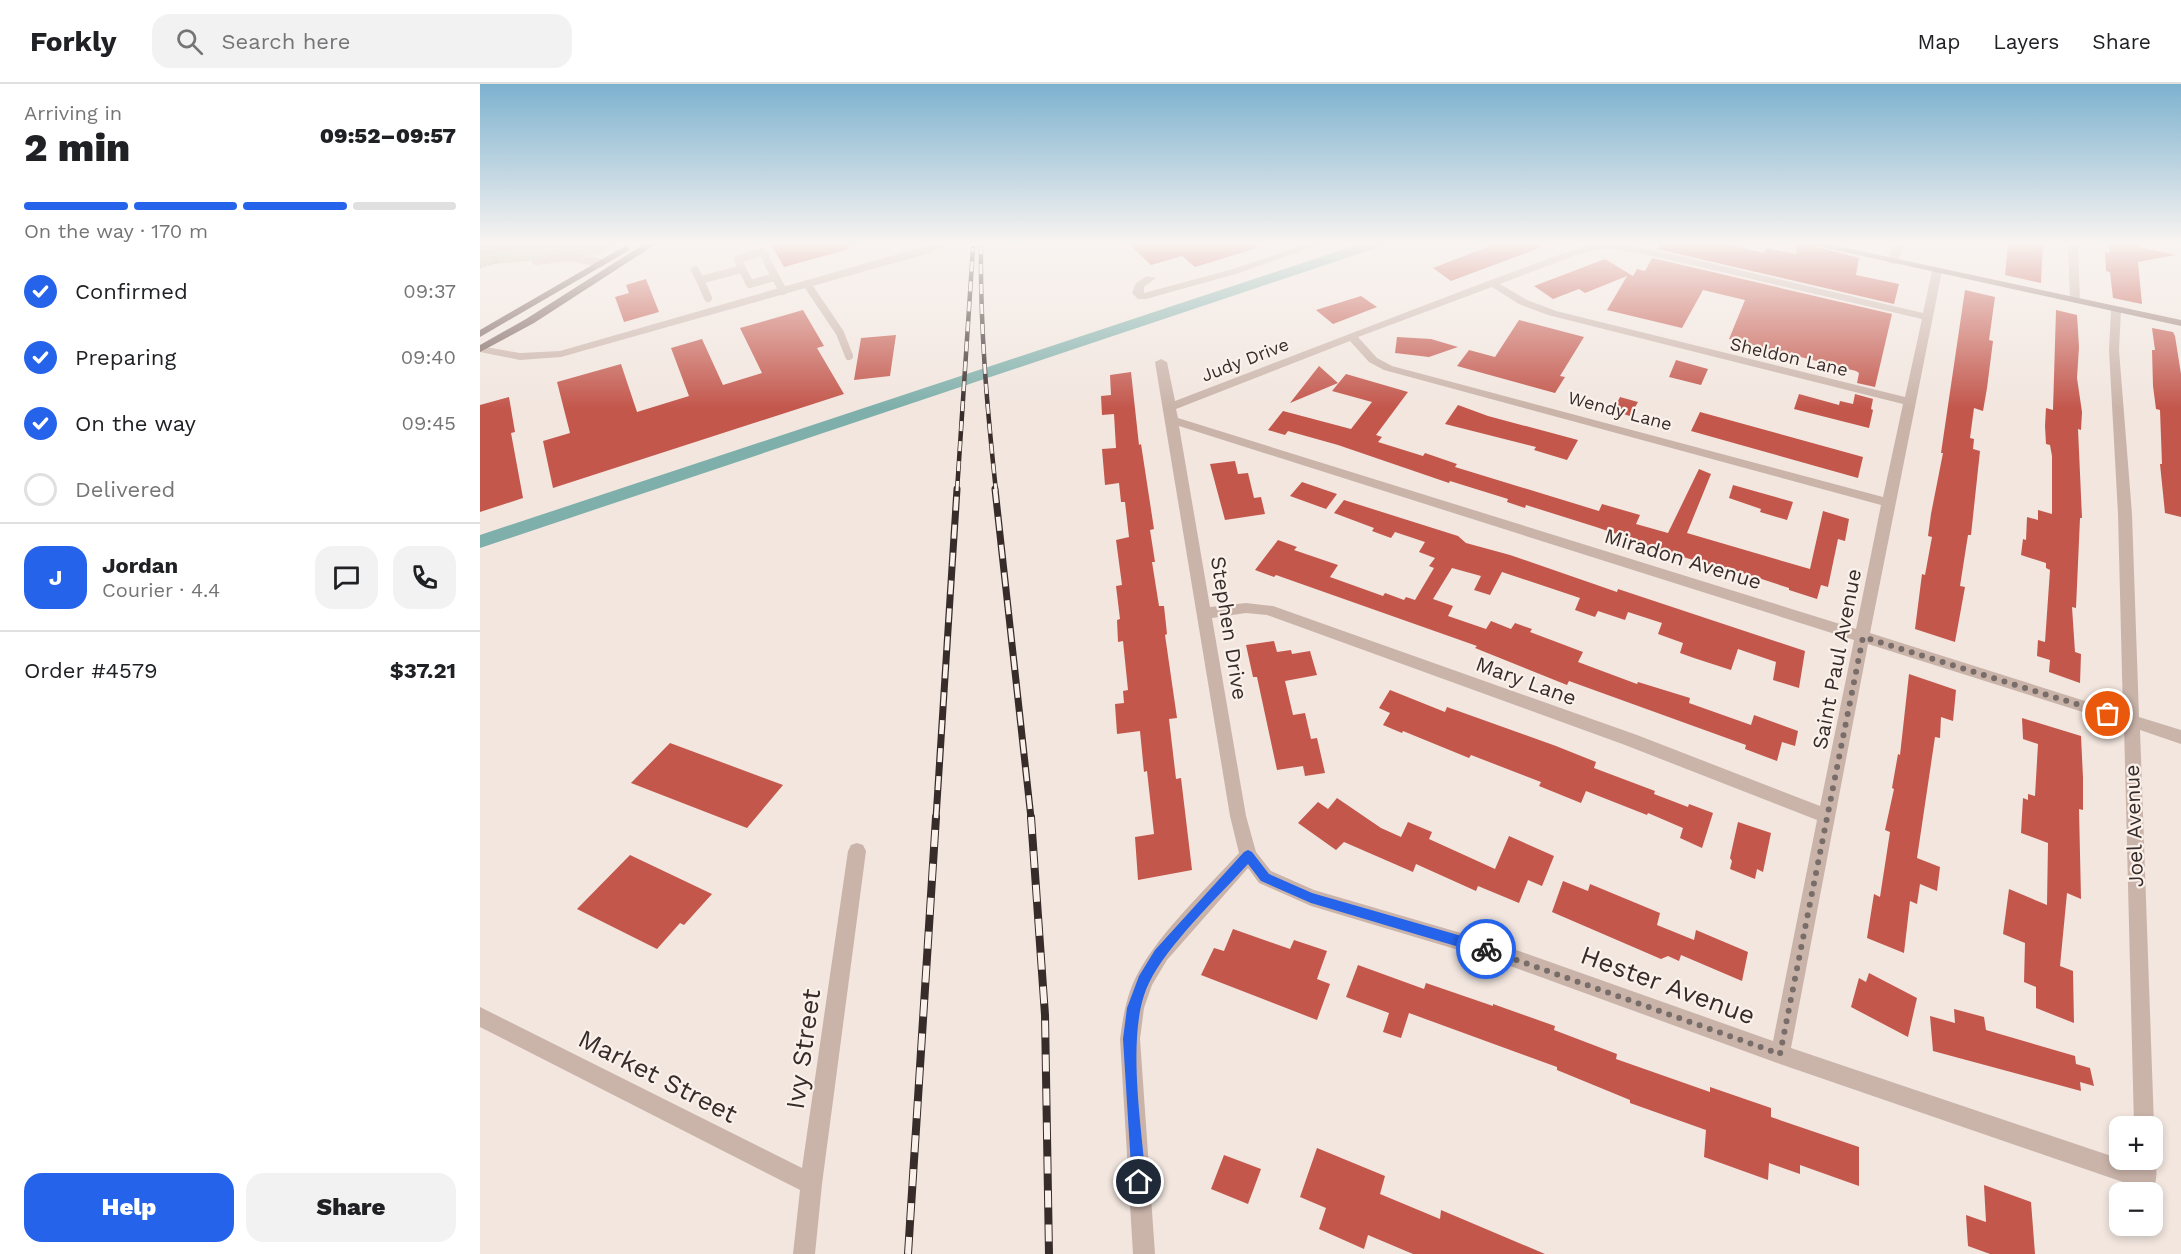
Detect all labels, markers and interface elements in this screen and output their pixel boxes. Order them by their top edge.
search box [152,14,572,68]
text: Forkly [30,25,116,58]
icon: search [173,25,206,58]
text: Search here [221,29,350,54]
text: Map [1917,29,1960,54]
text: Layers [1993,29,2059,54]
text: Share [2092,29,2151,54]
text: Arriving in [24,101,122,125]
text: 09:52–09:57 [320,123,456,148]
text: 2 min [24,125,130,170]
text: On the way · 170 m [24,219,208,243]
icon: check [24,275,57,308]
text: Confirmed [75,279,188,304]
text: 09:37 [403,279,456,303]
street label: Judy Drive [1198,333,1292,386]
street label: Sheldon Lane [1728,333,1850,380]
icon: check [24,341,57,374]
text: Preparing [75,345,176,370]
text: 09:40 [401,345,456,369]
street label: Wendy Lane [1566,387,1675,435]
icon: check [24,407,57,440]
text: On the way [75,411,196,436]
text: 09:45 [401,411,456,435]
text: Delivered [75,477,175,502]
street label: Miradon Avenue [1602,523,1765,594]
button: chat [315,546,378,609]
button: phone [393,546,456,609]
text: Jordan [102,553,178,578]
street label: Stephen Drive [1206,554,1253,702]
text: J [49,565,62,590]
street label: Saint Paul Avenue [1807,566,1866,751]
text: Courier · 4.4 [102,578,220,602]
street label: Mary Lane [1472,651,1580,710]
text: Order #4579 [24,658,158,683]
text: $37.21 [390,658,456,683]
pin [2082,688,2133,739]
icon: bag [2091,697,2124,730]
street label: Joel Avenue [2119,764,2148,888]
courier [1456,919,1516,979]
icon: bike [1470,933,1503,966]
street label: Hester Avenue [1577,940,1759,1030]
street label: Ivy Street [780,987,826,1111]
street label: Market Street [574,1023,743,1129]
map controls [2109,1116,2163,1236]
button: + [2109,1116,2163,1170]
pin [1113,1156,1164,1207]
icon: home [1122,1165,1155,1198]
button: Help [24,1173,234,1242]
button: Share [246,1173,456,1242]
button: − [2109,1182,2163,1236]

